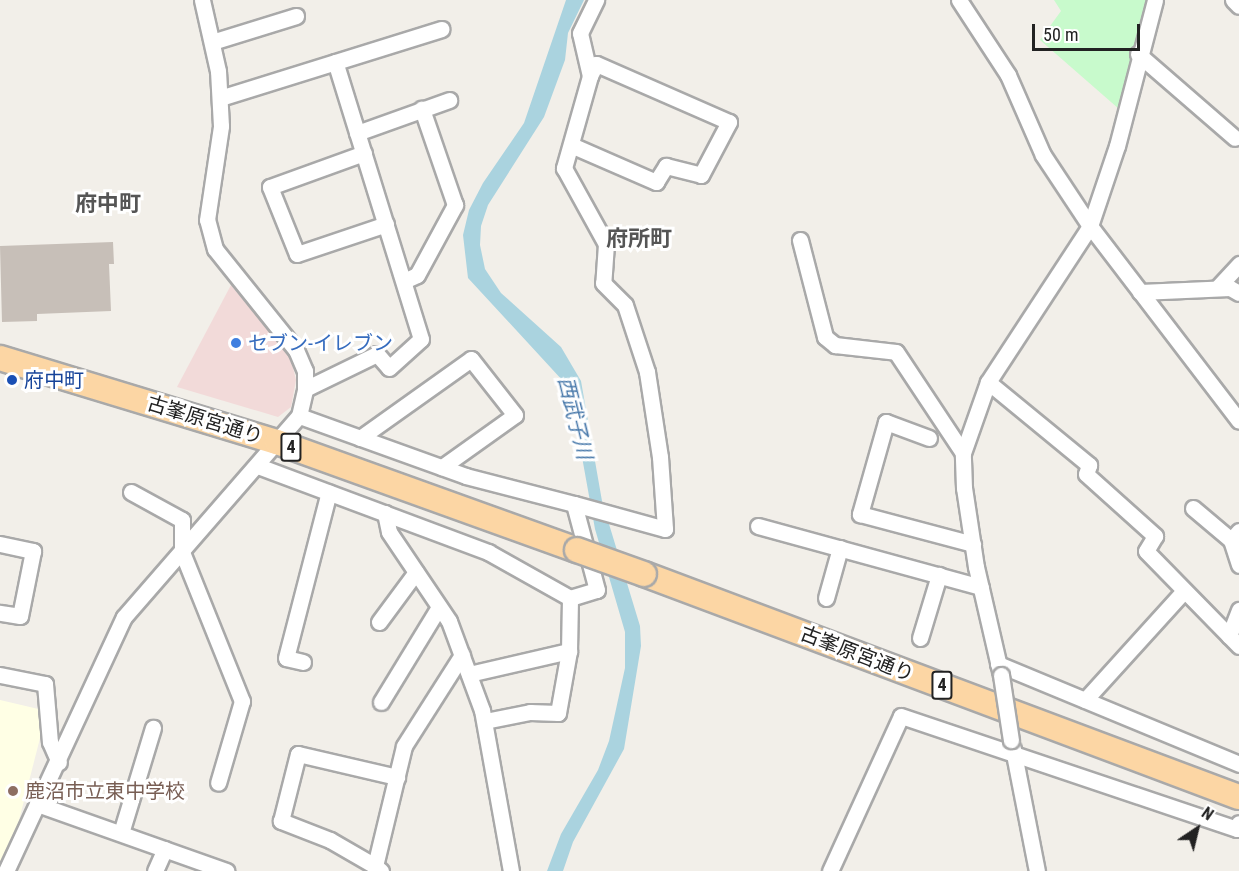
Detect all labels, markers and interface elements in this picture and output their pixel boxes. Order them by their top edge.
scale bar [1035,12,1143,50]
text: 50 m [1043,24,1078,45]
district label: 府中町 [75,191,141,217]
district label: 府所町 [606,226,672,252]
place label: セブン-イレブン [248,331,393,355]
marker: セブン-イレブン [229,336,243,350]
place label: 府中町 [24,368,84,392]
marker: 府中町 [5,373,19,387]
water label: 西武子川 [553,374,597,462]
street label: 古峯原宮通り [144,391,266,449]
road number: 4 [279,432,303,462]
street label: 古峯原宮通り [797,621,917,687]
road number: 4 [930,670,954,700]
place label: 鹿沼市立東中学校 [25,779,185,803]
marker: 鹿沼市立東中学校 [6,784,20,798]
north arrow [1167,799,1227,859]
text: N [1198,803,1217,824]

